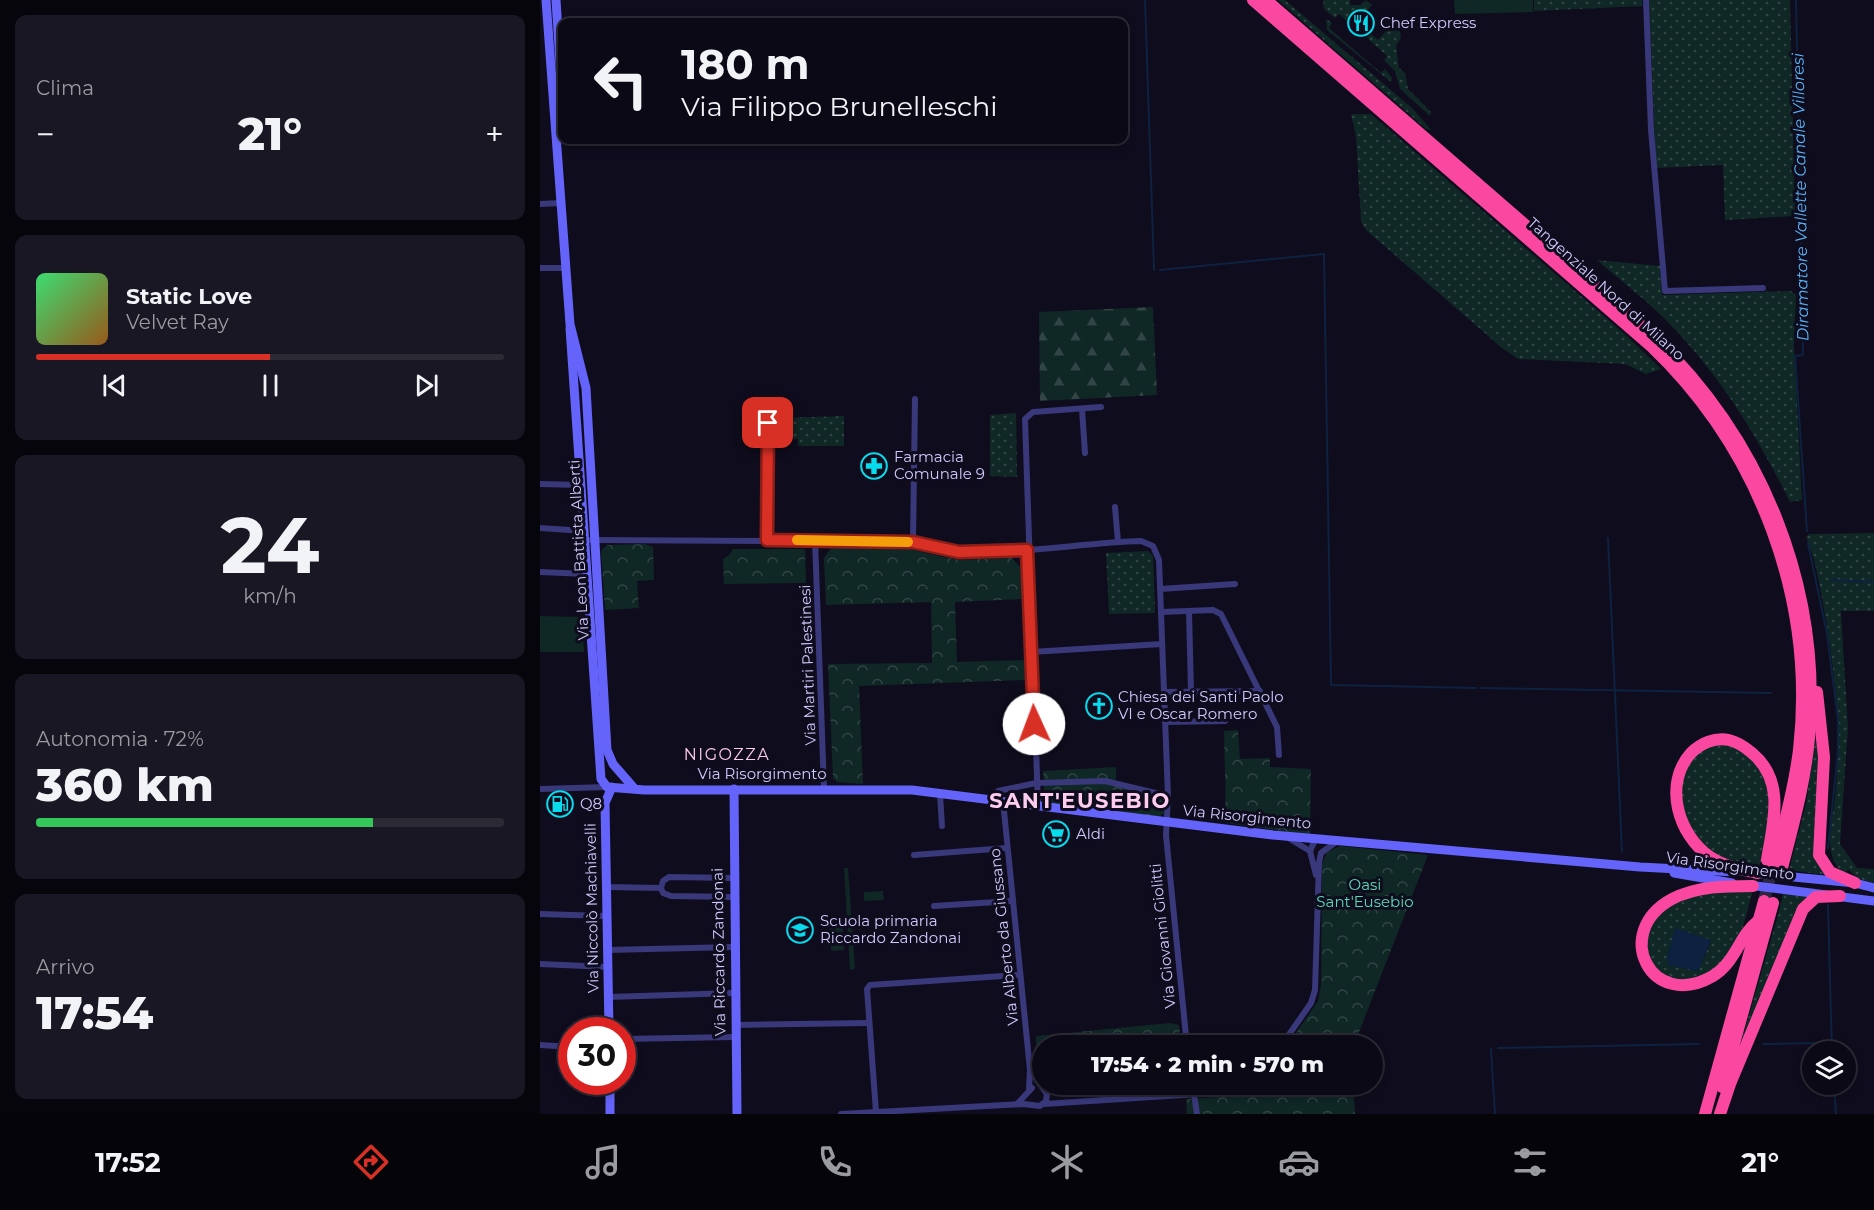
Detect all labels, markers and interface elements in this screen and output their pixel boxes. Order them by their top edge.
restaurant icon: Chef Express [1346,8,1376,38]
place label: Chef Express [1380,13,1476,32]
text: 180 m [681,38,810,90]
icon: left [582,42,660,120]
water label: Diramatore Vallette Canale Villoresi [1788,52,1813,341]
text: Clima [36,76,94,100]
text: Via Filippo Brunelleschi [681,90,998,123]
text: 21° [238,106,302,161]
text: − [36,114,55,154]
text: + [485,114,504,154]
street label: Tangenziale Nord di Milano [1524,213,1689,364]
text: Static Love [126,283,252,310]
text: Velvet Ray [126,310,229,334]
icon: previous [98,369,131,402]
icon: pause [254,369,287,402]
icon: next [410,369,443,402]
pin [742,397,793,448]
icon: arrive [751,406,784,439]
place label: Farmacia Comunale 9 [894,447,985,483]
pharmacy icon: Farmacia Comunale 9 [859,451,889,481]
street label: Via Leon Battista Alberti [564,459,593,641]
text: 24 [221,497,319,593]
text: km/h [243,584,297,608]
street label: Via Martiri Palestinesi [795,584,820,746]
place label: Chiesa dei Santi Paolo VI e Oscar Romero [1118,687,1284,723]
church icon: Chiesa dei Santi Paolo VI e Oscar Romero [1084,691,1114,721]
position arrow [1002,692,1066,756]
text: Autonomia · 72% [36,727,204,751]
district label: NIGOZZA [684,745,770,764]
text: 360 km [36,757,214,812]
street label: Via Risorgimento [697,764,827,783]
district label: SANT'EUSEBIO [989,788,1171,813]
fuel station icon: Q8 [545,789,575,819]
place label: Q8 [580,794,602,813]
street label: Via Risorgimento [1182,800,1312,833]
supermarket icon: Aldi [1041,819,1071,849]
street label: Via Niccolò Machiavelli [581,823,602,993]
place label: Aldi [1076,824,1105,843]
street label: Via Alberto da Giussano [985,847,1022,1027]
street label: Via Risorgimento [1665,847,1795,884]
street label: Via Giovanni Giolitti [1145,863,1180,1010]
street label: Via Riccardo Zandonai [708,868,729,1036]
park label: Oasi Sant'Eusebio [1316,875,1414,911]
place label: Scuola primaria Riccardo Zandonai [820,911,961,947]
school or university icon: Scuola primaria Riccardo Zandonai [785,915,815,945]
text: Arrivo [36,955,95,979]
text: 17:54 [36,985,153,1040]
speed limit sign: 30 [558,1017,636,1095]
map controls [1802,1041,1856,1095]
button: layers [1802,1041,1856,1095]
text: 17:54 · 2 min · 570 m [1091,1051,1324,1078]
icon: directions [350,1141,392,1183]
icon: music [582,1141,624,1183]
icon: phone [814,1141,856,1183]
icon: climate [1046,1141,1088,1183]
icon: car [1278,1141,1320,1183]
icon: filters [1509,1141,1551,1183]
text: 17:52 [95,1146,161,1179]
text: 21° [1741,1146,1779,1179]

